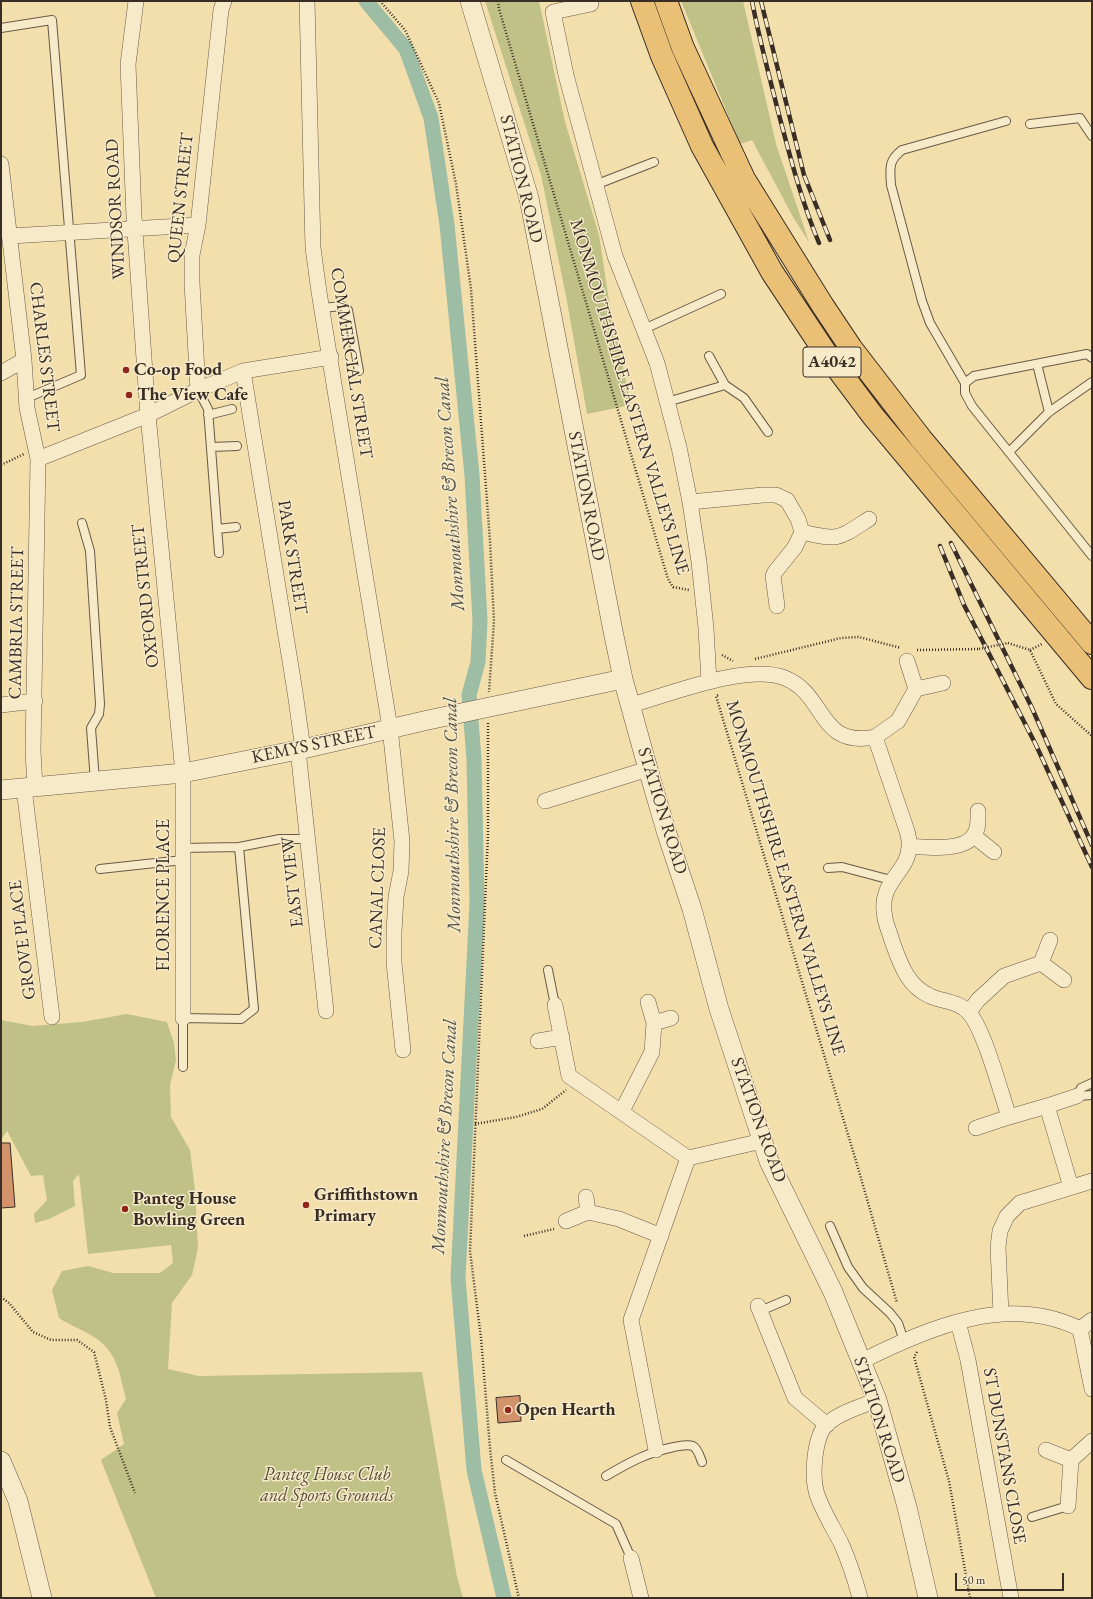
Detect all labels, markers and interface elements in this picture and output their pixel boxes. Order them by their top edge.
street label: STATION ROAD [495,113,547,245]
street label: QUEEN STREET [163,132,199,264]
street label: WINDSOR ROAD [102,138,130,280]
street label: MONMOUTHSHIRE EASTERN VALLEYS LINE [565,217,693,577]
street label: COMMERCIAL STREET [325,266,377,460]
street label: CHARLES STREET [24,281,64,433]
road number: A4042 [803,347,861,377]
place label: Co-op Food [134,359,222,381]
marker: Co-op Food [121,365,131,375]
water label: Monmouthshire & Brecon Canal [431,376,471,612]
place label: The View Cafe [137,384,248,406]
marker: The View Cafe [124,390,134,400]
street label: STATION ROAD [563,429,609,563]
street label: PARK STREET [272,498,312,616]
street label: OXFORD STREET [128,523,164,669]
street label: CAMBRIA STREET [5,546,29,700]
water label: Monmouthshire & Brecon Canal [440,697,466,933]
street label: MONMOUTHSHIRE EASTERN VALLEYS LINE [721,698,849,1058]
street label: KEMYS STREET [250,721,378,769]
street label: STATION ROAD [632,745,692,877]
street label: FLORENCE PLACE [153,819,175,971]
street label: CANAL CLOSE [365,827,391,949]
street label: EAST VIEW [277,835,309,929]
street label: GROVE PLACE [5,879,41,1001]
water label: Monmouthshire & Brecon Canal [427,1019,463,1255]
street label: STATION ROAD [725,1055,791,1185]
place label: Griffithstown Primary [314,1184,418,1226]
place label: Panteg House Bowling Green [133,1188,245,1230]
marker: Griffithstown Primary [301,1200,311,1210]
marker: Panteg House Bowling Green [120,1204,130,1214]
street label: STATION ROAD [848,1354,910,1486]
street label: ST DUNSTANS CLOSE [978,1366,1030,1546]
place label: Open Hearth [516,1399,616,1421]
marker: Open Hearth [503,1405,513,1415]
park label: Panteg House Club and Sports Grounds [260,1464,394,1506]
scale bar [957,1565,1066,1591]
text: 50 m [962,1572,985,1588]

